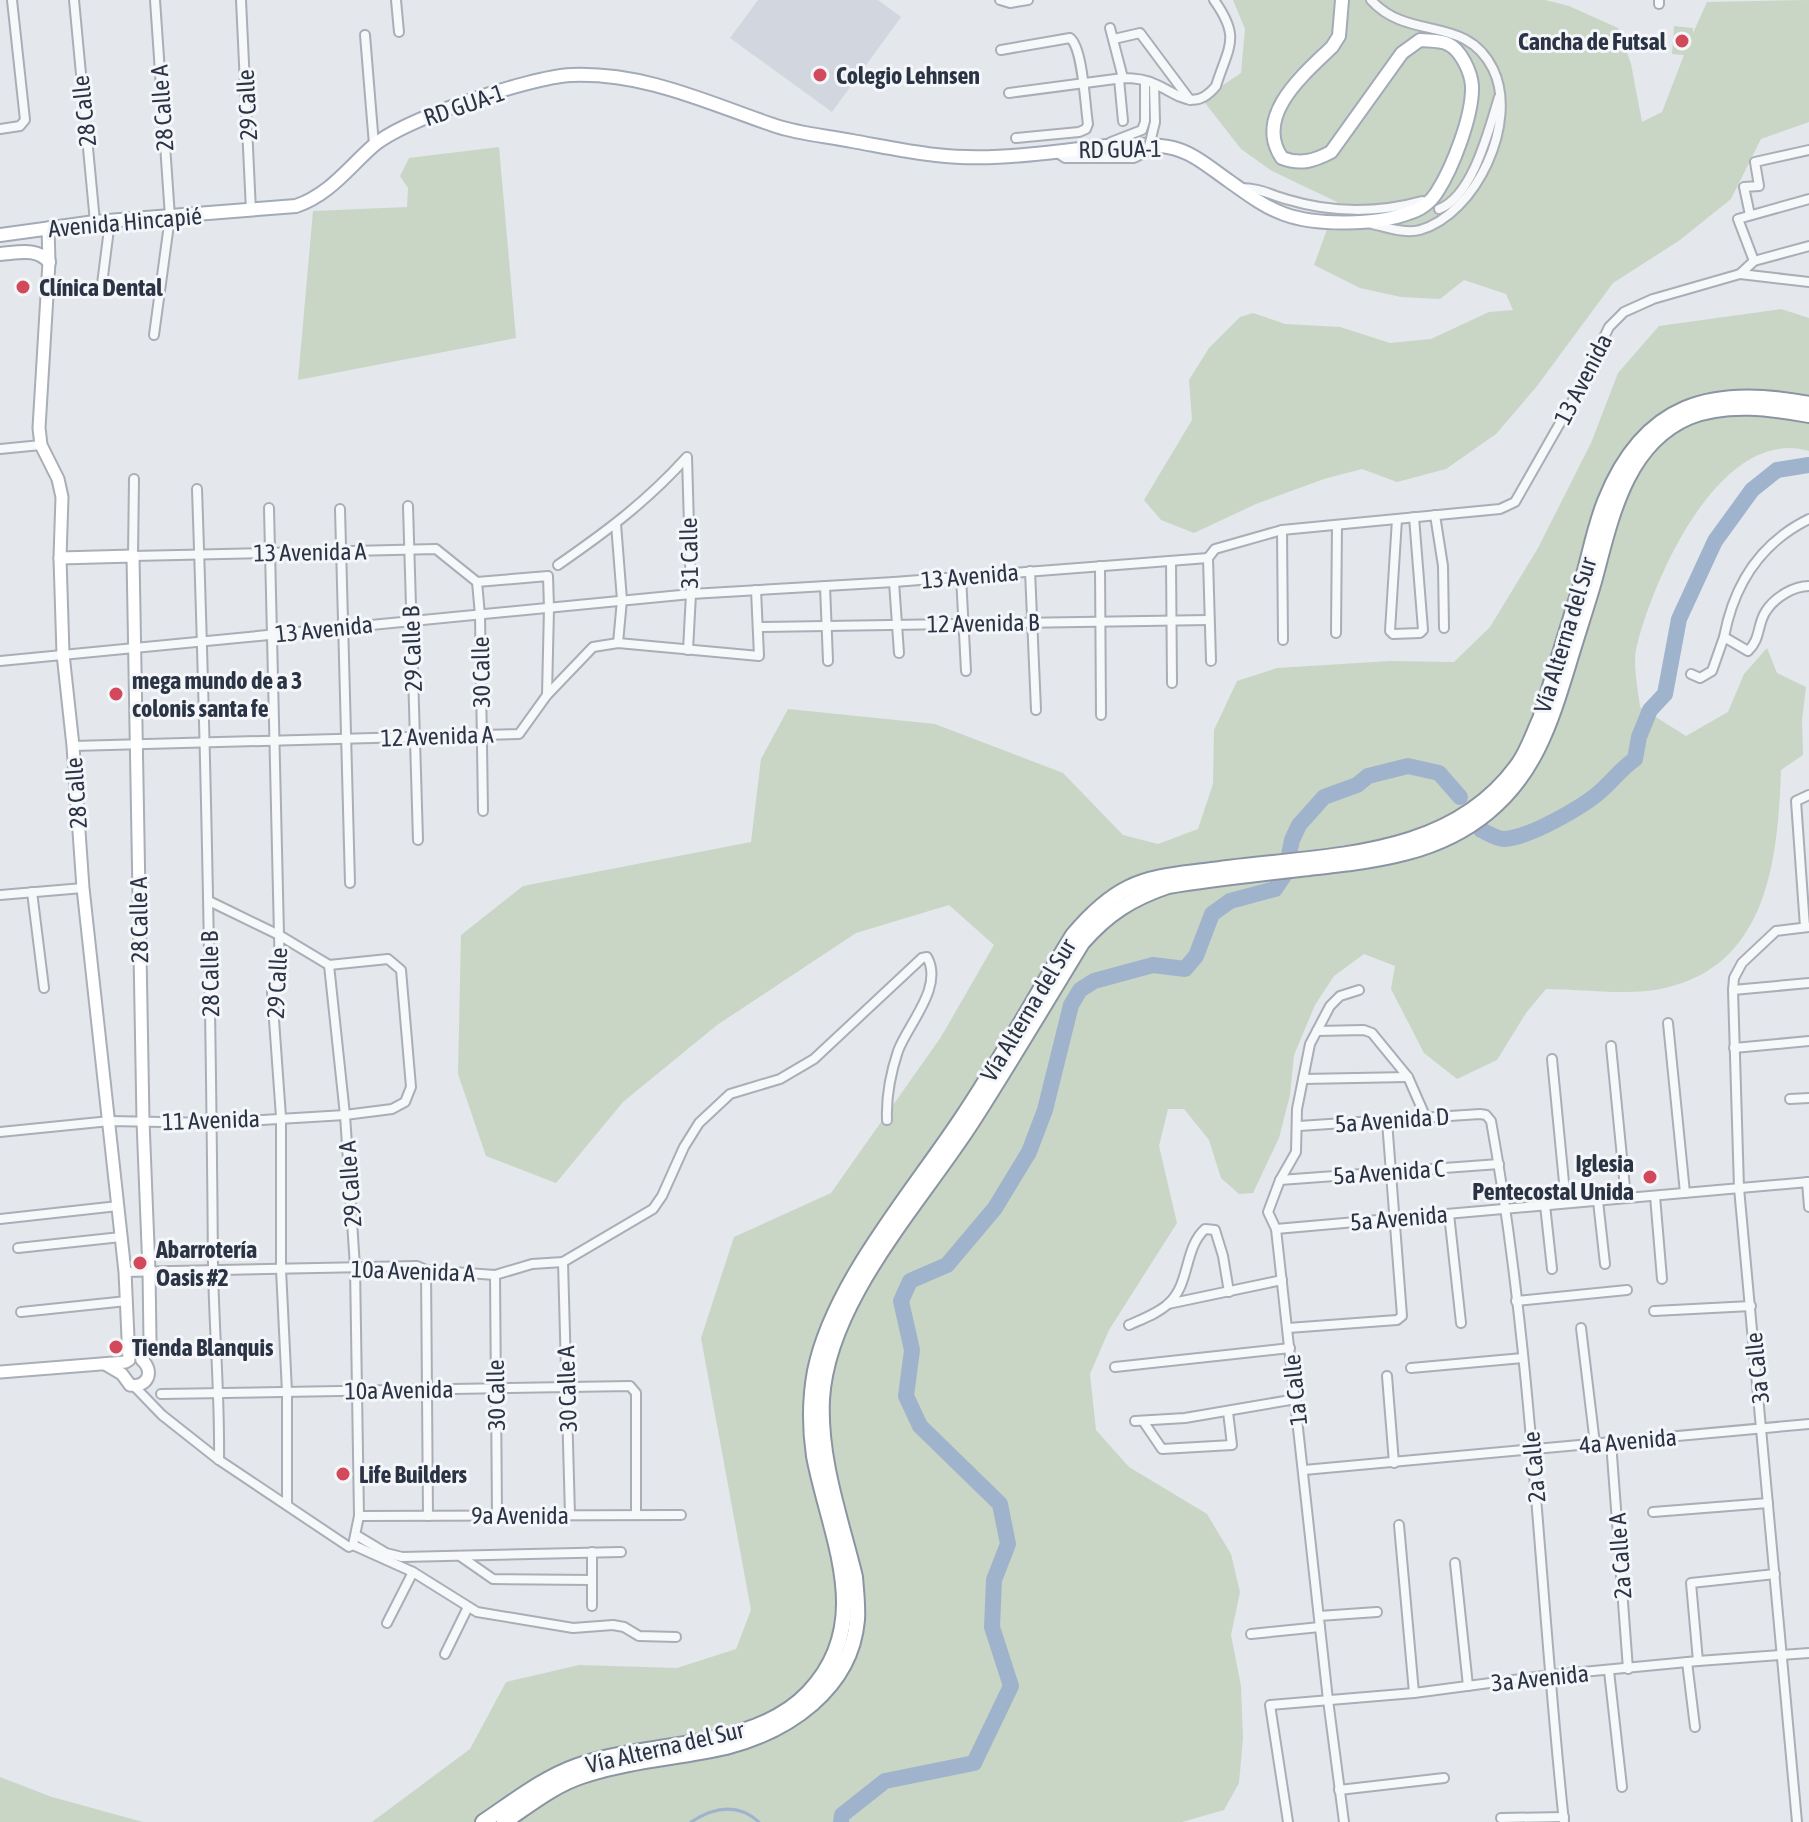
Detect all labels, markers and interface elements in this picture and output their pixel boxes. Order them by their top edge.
place label: Cancha de Futsal [1518,28,1667,55]
marker: Cancha de Futsal [1673,32,1691,50]
place label: Colegio Lehnsen [836,62,980,89]
street label: 28 Calle A [146,64,178,152]
marker: Colegio Lehnsen [811,66,829,84]
street label: 29 Calle [232,69,262,141]
street label: 28 Calle [67,74,101,148]
street label: RD GUA-1 [420,79,508,131]
street label: RD GUA-1 [1078,135,1162,163]
street label: Avenida Hincapié [47,202,203,242]
place label: Clínica Dental [39,274,163,301]
marker: Clínica Dental [14,278,32,296]
street label: 13 Avenida [1549,329,1617,429]
street label: 31 Calle [675,517,703,589]
street label: 13 Avenida A [253,538,367,566]
street label: Vía Alterna del Sur [1529,553,1602,716]
street label: 13 Avenida [920,558,1020,594]
street label: 29 Calle B [397,605,427,692]
street label: 12 Avenida B [927,609,1040,637]
street label: 13 Avenida [274,610,374,648]
street label: 30 Calle [467,636,495,708]
place label: mega mundo de a 3 colonis santa fe [132,667,302,722]
marker: mega mundo de a 3 colonis santa fe [107,685,125,703]
street label: 12 Avenida A [380,721,494,751]
street label: 28 Calle [60,757,92,829]
street label: 28 Calle A [125,876,153,963]
street label: 28 Calle B [196,930,224,1017]
street label: Vía Alterna del Sur [975,933,1082,1086]
street label: 29 Calle [262,947,292,1019]
street label: 5a Avenida D [1334,1103,1450,1137]
street label: 11 Avenida [162,1105,260,1135]
street label: 29 Calle A [334,1140,366,1228]
place label: Iglesia Pentecostal Unida [1472,1150,1634,1205]
street label: 5a Avenida C [1332,1155,1446,1189]
marker: Iglesia Pentecostal Unida [1641,1168,1659,1186]
street label: 5a Avenida [1349,1200,1449,1236]
place label: Abarrotería Oasis #2 [155,1236,257,1291]
marker: Abarrotería Oasis #2 [131,1254,149,1272]
street label: 10a Avenida A [351,1255,476,1287]
street label: 3a Calle [1740,1331,1774,1405]
place label: Tienda Blanquis [132,1334,274,1361]
marker: Tienda Blanquis [107,1338,125,1356]
street label: 30 Calle A [552,1345,582,1433]
street label: 1a Calle [1278,1353,1312,1427]
street label: 30 Calle [482,1359,510,1431]
street label: 10a Avenida [344,1376,454,1404]
street label: 4a Avenida [1578,1423,1678,1459]
street label: 2a Calle [1517,1430,1551,1504]
place label: Life Builders [359,1461,468,1488]
marker: Life Builders [334,1465,352,1483]
street label: 9a Avenida [471,1502,569,1529]
street label: 2a Calle A [1604,1512,1636,1600]
street label: 3a Avenida [1490,1659,1590,1697]
street label: Vía Alterna del Sur [583,1716,747,1778]

